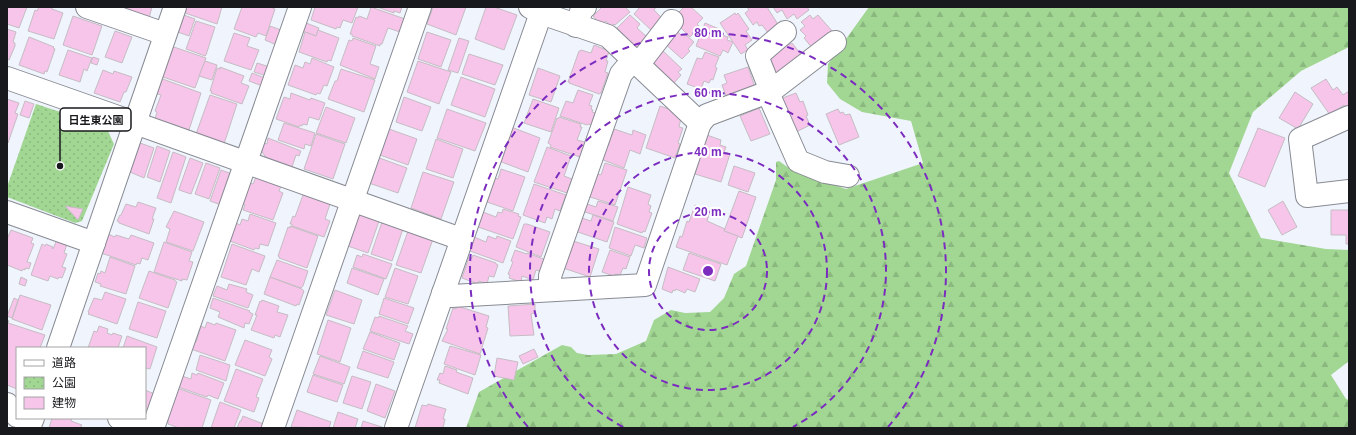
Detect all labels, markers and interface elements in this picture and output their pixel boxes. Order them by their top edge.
text: 80 m [694,26,722,40]
text: 60 m [694,86,722,100]
callout: 日生東公園 [60,108,131,131]
text: 日生東公園 [69,114,124,126]
text: 40 m [694,145,722,159]
text: 20 m [694,205,722,219]
centre of rings [701,264,715,278]
legend [16,347,146,419]
text: 道路 [52,356,76,370]
text: 公園 [52,376,76,390]
text: 建物 [52,396,76,410]

